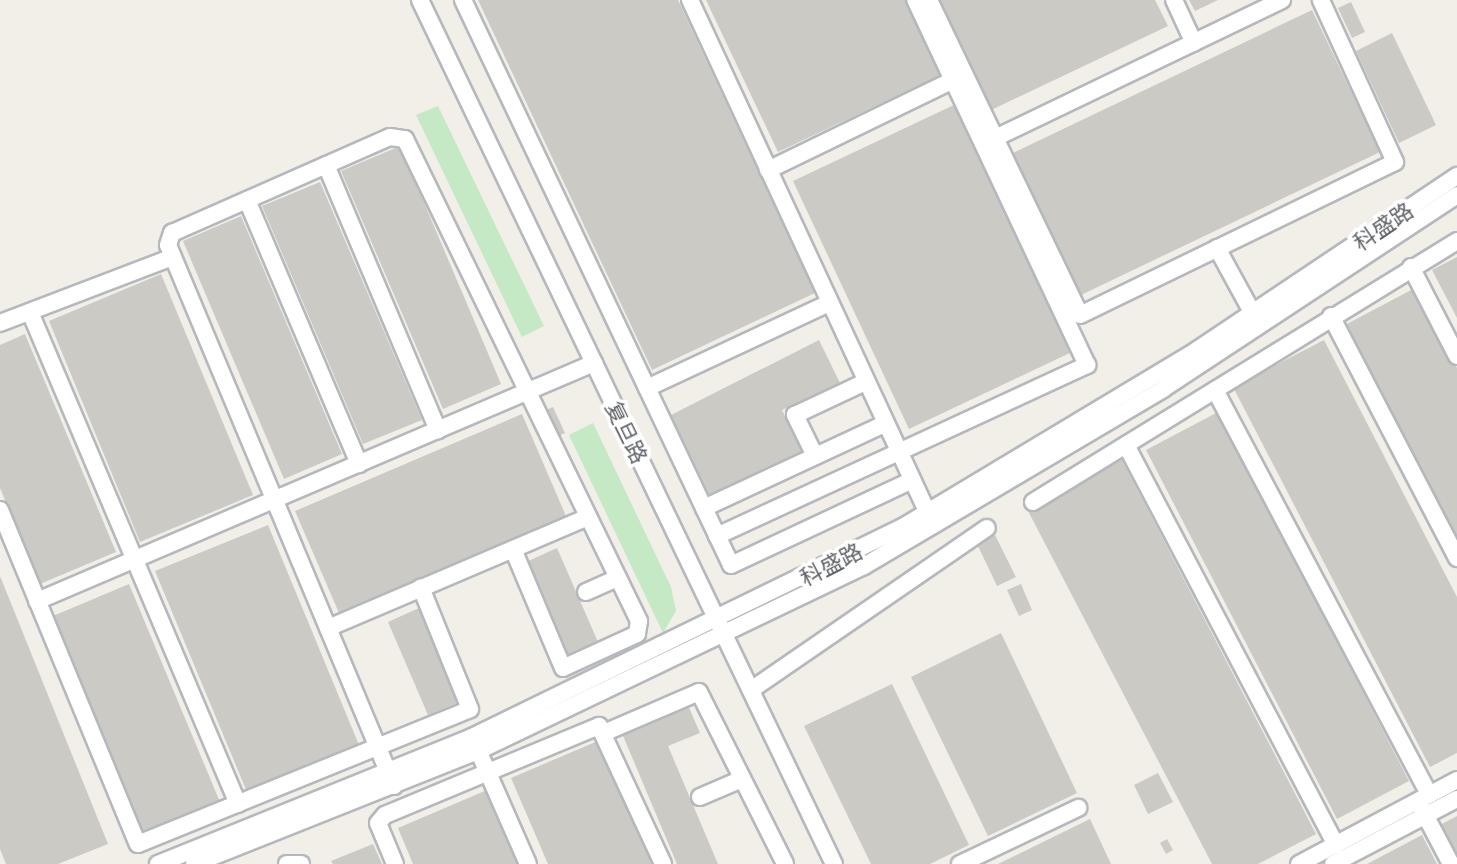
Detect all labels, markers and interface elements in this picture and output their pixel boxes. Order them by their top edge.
street label: 科盛路 [1348,197,1418,255]
street label: 复旦路 [601,397,653,467]
street label: 科盛路 [796,537,866,591]

